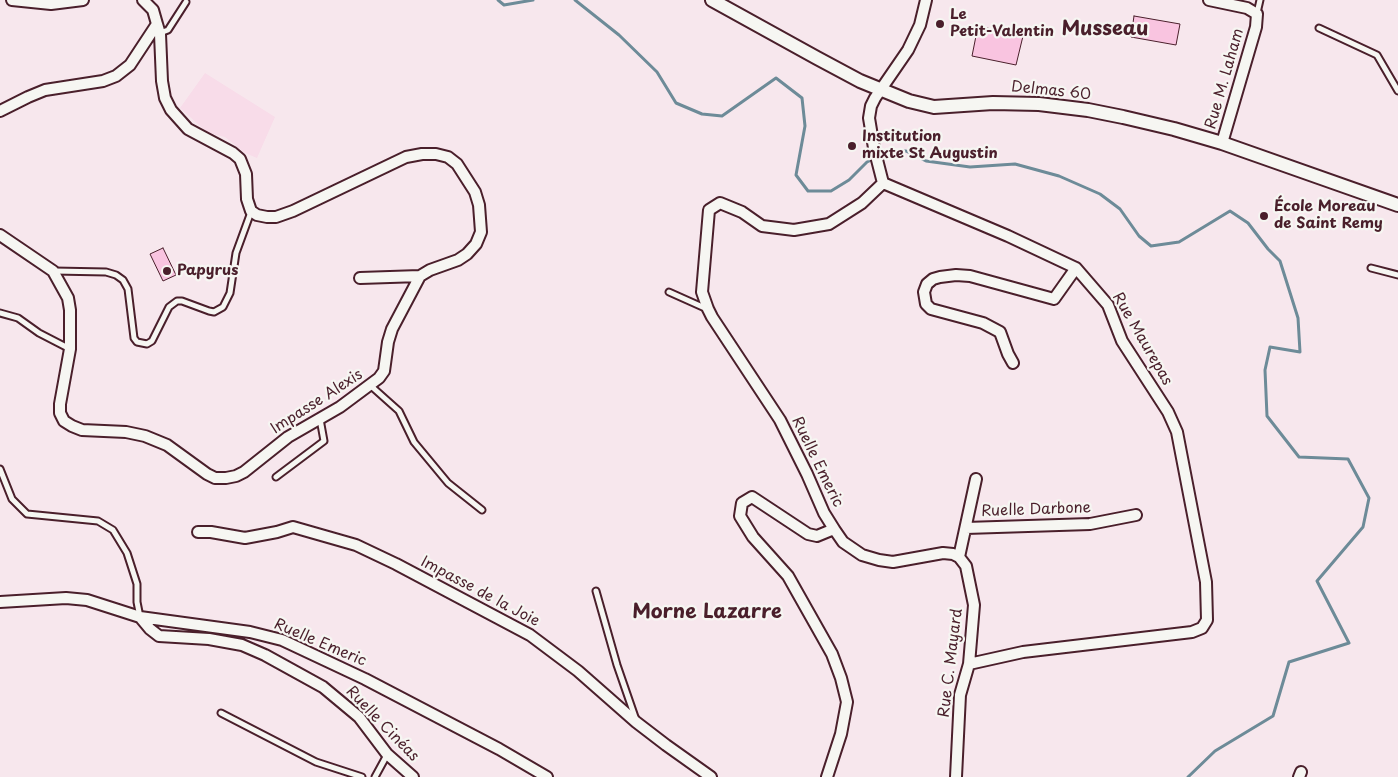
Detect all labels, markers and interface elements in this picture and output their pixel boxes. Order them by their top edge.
place label: Le Petit-Valentin [950,6,1054,41]
district label: Musseau [1061,17,1149,41]
marker: Le Petit-Valentin [934,18,946,30]
street label: Rue M. Laham [1202,27,1248,131]
street label: Delmas 60 [1010,78,1092,104]
place label: Institution mixte St Augustin [862,128,998,163]
marker: Institution mixte St Augustin [846,140,858,152]
place label: École Moreau de Saint Remy [1274,198,1383,233]
marker: École Moreau de Saint Remy [1258,210,1270,222]
place label: Papyrus [177,262,238,280]
marker: Papyrus [161,265,173,277]
street label: Rue Maurepas [1108,289,1176,389]
street label: Impasse Alexis [268,366,366,438]
street label: Ruelle Emeric [787,414,847,510]
street label: Ruelle Darbone [981,499,1091,521]
street label: Impasse de la Joie [418,553,542,631]
district label: Morne Lazarre [632,600,782,624]
street label: Rue C. Mayard [935,608,967,718]
street label: Ruelle Emeric [271,615,369,671]
street label: Ruelle Cinéas [342,683,422,765]

